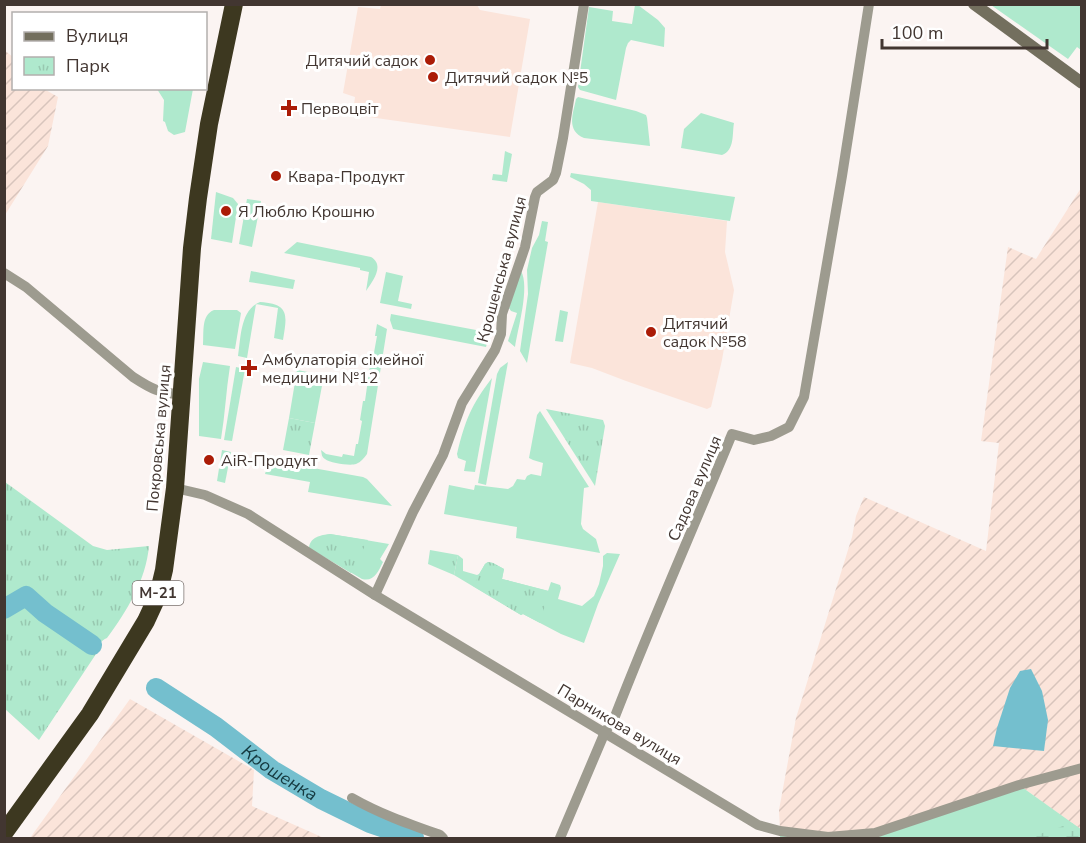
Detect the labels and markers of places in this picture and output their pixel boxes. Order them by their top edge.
place label: Дитячий садок [306,50,419,72]
marker: Дитячий садок [423,53,437,67]
place label: Дитячий садок №5 [445,67,588,89]
marker: Дитячий садок №5 [426,70,440,84]
place label: Первоцвіт [301,98,379,120]
marker: Первоцвіт [282,101,296,115]
place label: Квара-Продукт [288,166,405,188]
marker: Квара-Продукт [269,169,283,183]
place label: Я Люблю Крошню [238,201,375,223]
marker: Я Люблю Крошню [219,204,233,218]
place label: Дитячий садок №58 [663,313,747,353]
marker: Дитячий садок №58 [644,325,658,339]
place label: Амбулаторія сімейної медицини №12 [262,349,425,389]
marker: Амбулаторія сімейної медицини №12 [240,359,258,377]
place label: AiR-Продукт [221,450,319,472]
marker: AiR-Продукт [202,453,216,467]

